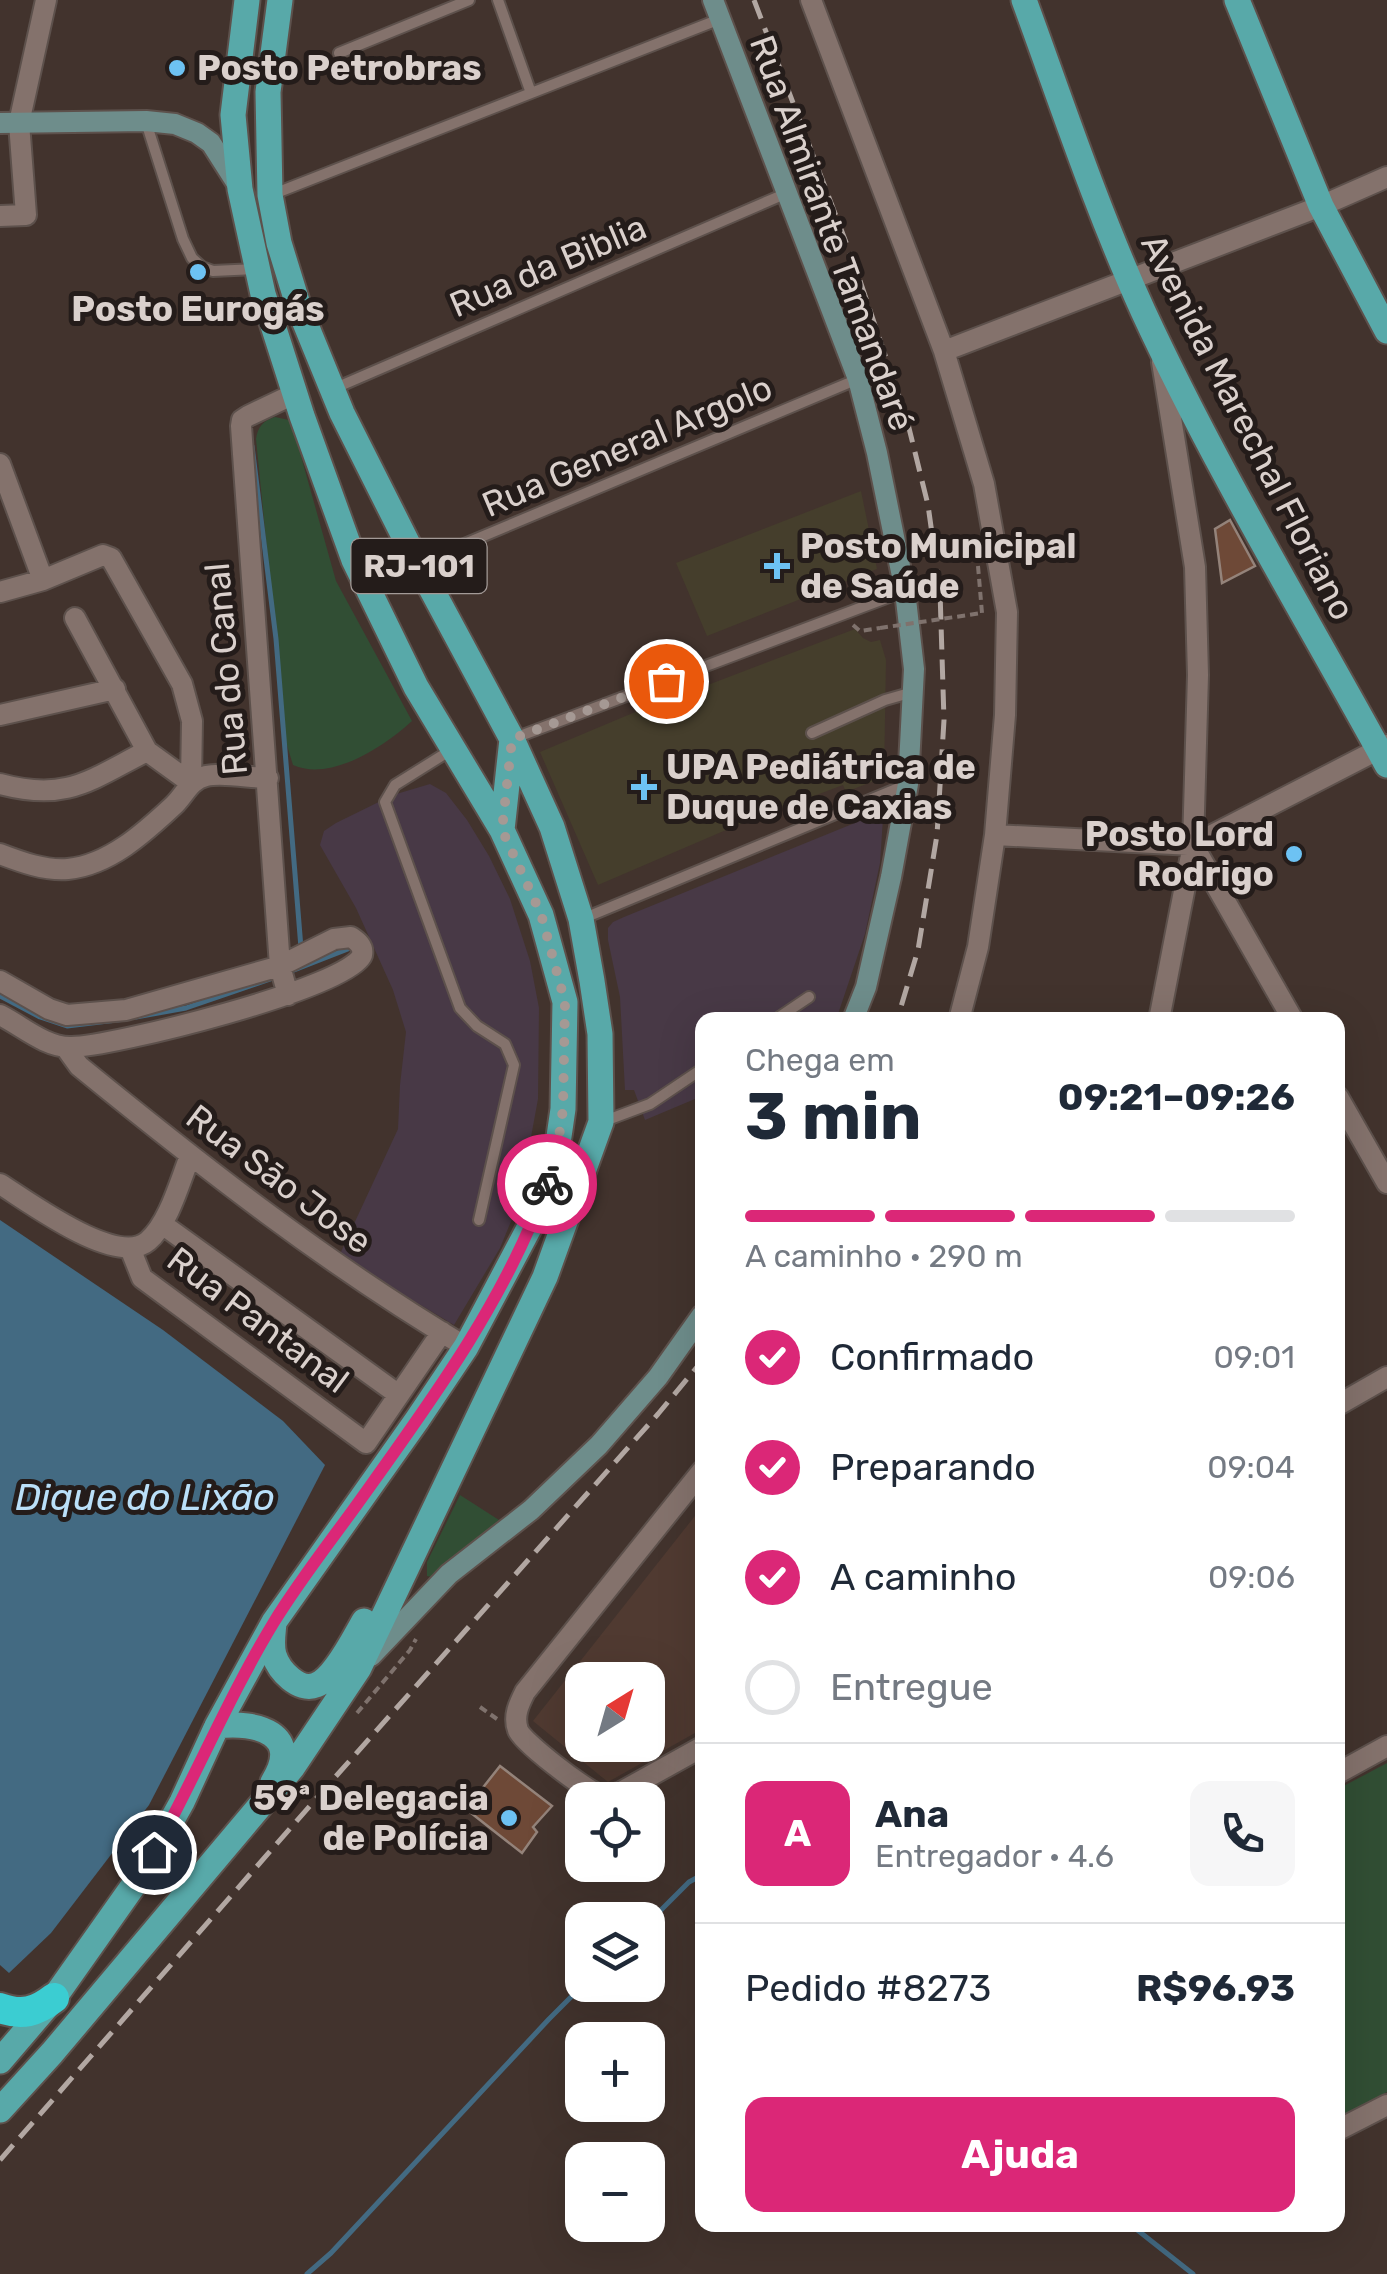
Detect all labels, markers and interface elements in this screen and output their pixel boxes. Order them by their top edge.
street label: Rua Almirante Tamandaré [741,30,923,436]
place label: Posto Petrobras [197,47,482,89]
marker: Posto Petrobras [166,57,188,79]
street label: Rua da Biblia [443,206,653,326]
street label: Avenida Marechal Floriano [1132,227,1364,627]
marker: Posto Eurogás [187,261,209,283]
place label: Posto Eurogás [71,288,325,330]
street label: Rua General Argolo [476,366,778,526]
place label: Posto Municipal de Saúde [800,525,1077,607]
road number: RJ-101 [352,539,486,593]
marker: Posto Municipal de Saúde [764,553,790,579]
street label: Rua do Canal [196,561,256,777]
pin [624,639,709,724]
icon: bag [639,654,694,709]
place label: UPA Pediátrica de Duque de Caxias [666,746,976,828]
marker: UPA Pediátrica de Duque de Caxias [631,774,657,800]
place label: Posto Lord Rodrigo [1085,813,1274,895]
marker: Posto Lord Rodrigo [1283,843,1305,865]
text: Chega em [745,1041,895,1079]
text: 09:21–09:26 [1058,1074,1295,1120]
text: 3 min [745,1078,922,1155]
street label: Rua Sāo Jose [178,1096,380,1262]
courier [497,1134,597,1234]
icon: bike [520,1157,575,1212]
text: A caminho · 290 m [745,1237,1023,1275]
street label: Rua Pantanal [159,1238,357,1402]
icon: check [745,1330,800,1385]
text: Confirmado [830,1334,1034,1380]
text: 09:01 [1213,1338,1295,1376]
icon: check [745,1440,800,1495]
text: Preparando [830,1444,1036,1490]
text: 09:04 [1207,1448,1295,1486]
water label: Dique do Lixão [15,1474,275,1520]
icon: check [745,1550,800,1605]
text: A caminho [830,1554,1017,1600]
text: 09:06 [1208,1558,1295,1596]
north arrow [565,1662,665,1762]
map controls [565,1662,665,2242]
text: Entregue [830,1664,993,1710]
place label: 59ª Delegacia de Polícia [253,1777,489,1859]
button: phone [1190,1781,1295,1886]
button: locate [565,1782,665,1882]
text: Ana [875,1791,949,1837]
marker: 59ª Delegacia de Polícia [498,1807,520,1829]
pin [112,1810,197,1895]
text: A [784,1810,811,1856]
icon: home [127,1825,182,1880]
text: Entregador · 4.6 [875,1837,1114,1875]
button: layers [565,1902,665,2002]
text: Pedido #8273 [745,1965,991,2011]
text: R$96.93 [1136,1965,1295,2011]
button: + [565,2022,665,2122]
button: Ajuda [745,2097,1295,2212]
button: − [565,2142,665,2242]

